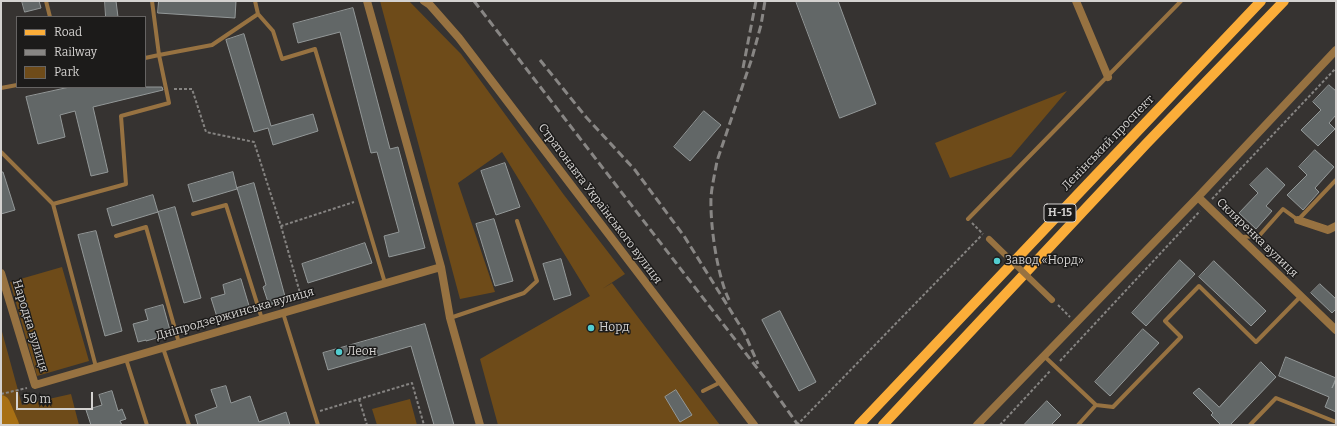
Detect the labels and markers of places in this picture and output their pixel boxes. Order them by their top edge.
place label: Завод «Норд» [1005,254,1084,268]
marker: Завод «Норд» [992,256,1002,266]
place label: Норд [599,321,630,335]
marker: Норд [586,323,596,333]
place label: Леон [347,345,377,359]
marker: Леон [334,347,344,357]

